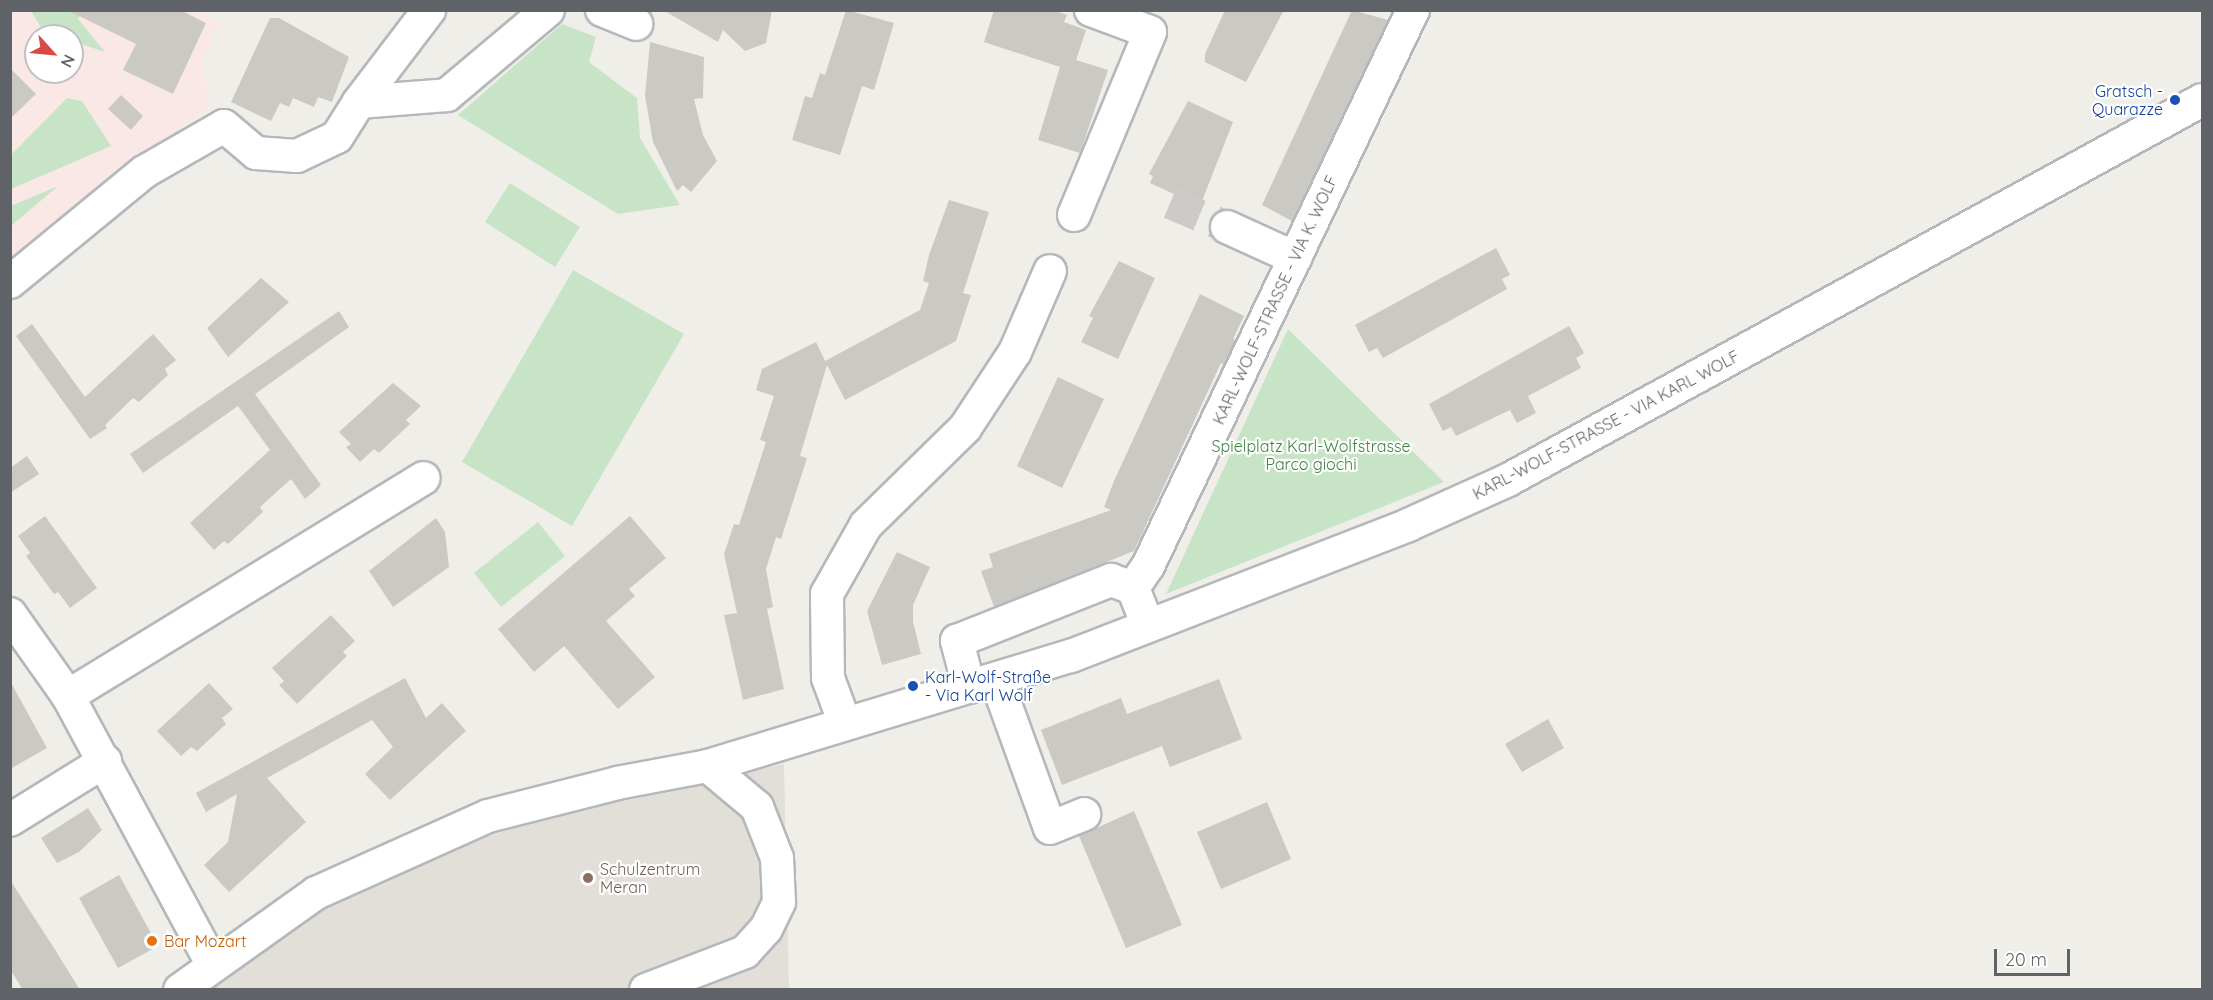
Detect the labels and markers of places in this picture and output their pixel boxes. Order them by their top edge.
place label: Gratsch - Quarazze [2092,81,2163,119]
marker: Gratsch - Quarazze [2168,93,2182,107]
place label: Karl-Wolf-Straße - Via Karl Wolf [925,667,1051,705]
marker: Karl-Wolf-Straße - Via Karl Wolf [906,679,920,693]
place label: Schulzentrum Meran [600,859,700,897]
marker: Schulzentrum Meran [581,871,595,885]
place label: Bar Mozart [164,931,246,951]
marker: Bar Mozart [145,934,159,948]

